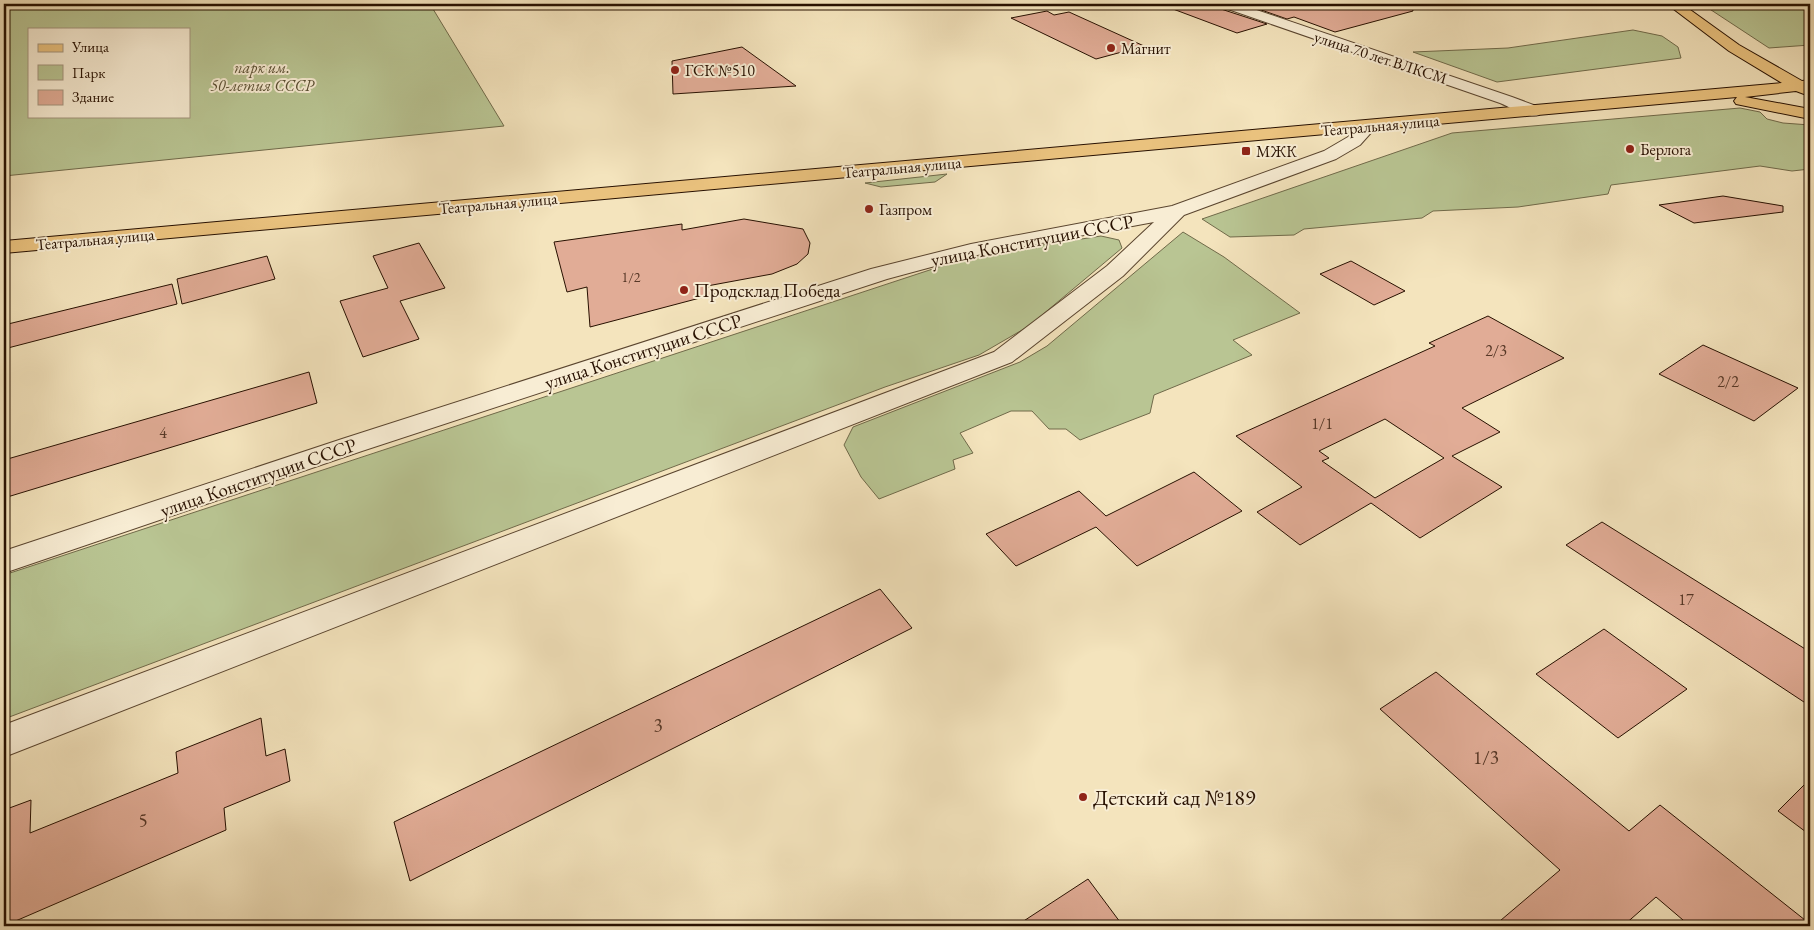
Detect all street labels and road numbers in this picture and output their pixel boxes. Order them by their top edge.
street label: улица 70 лет ВЛКСМ [1312,26,1450,89]
street label: Театральная улица [1320,110,1441,141]
street label: Театральная улица [842,152,963,183]
street label: Театральная улица [438,188,559,219]
street label: улица Конституции СССР [929,208,1136,272]
street label: Театральная улица [35,224,156,255]
street label: улица Конституции СССР [541,308,745,395]
street label: улица Конституции СССР [157,432,360,523]

